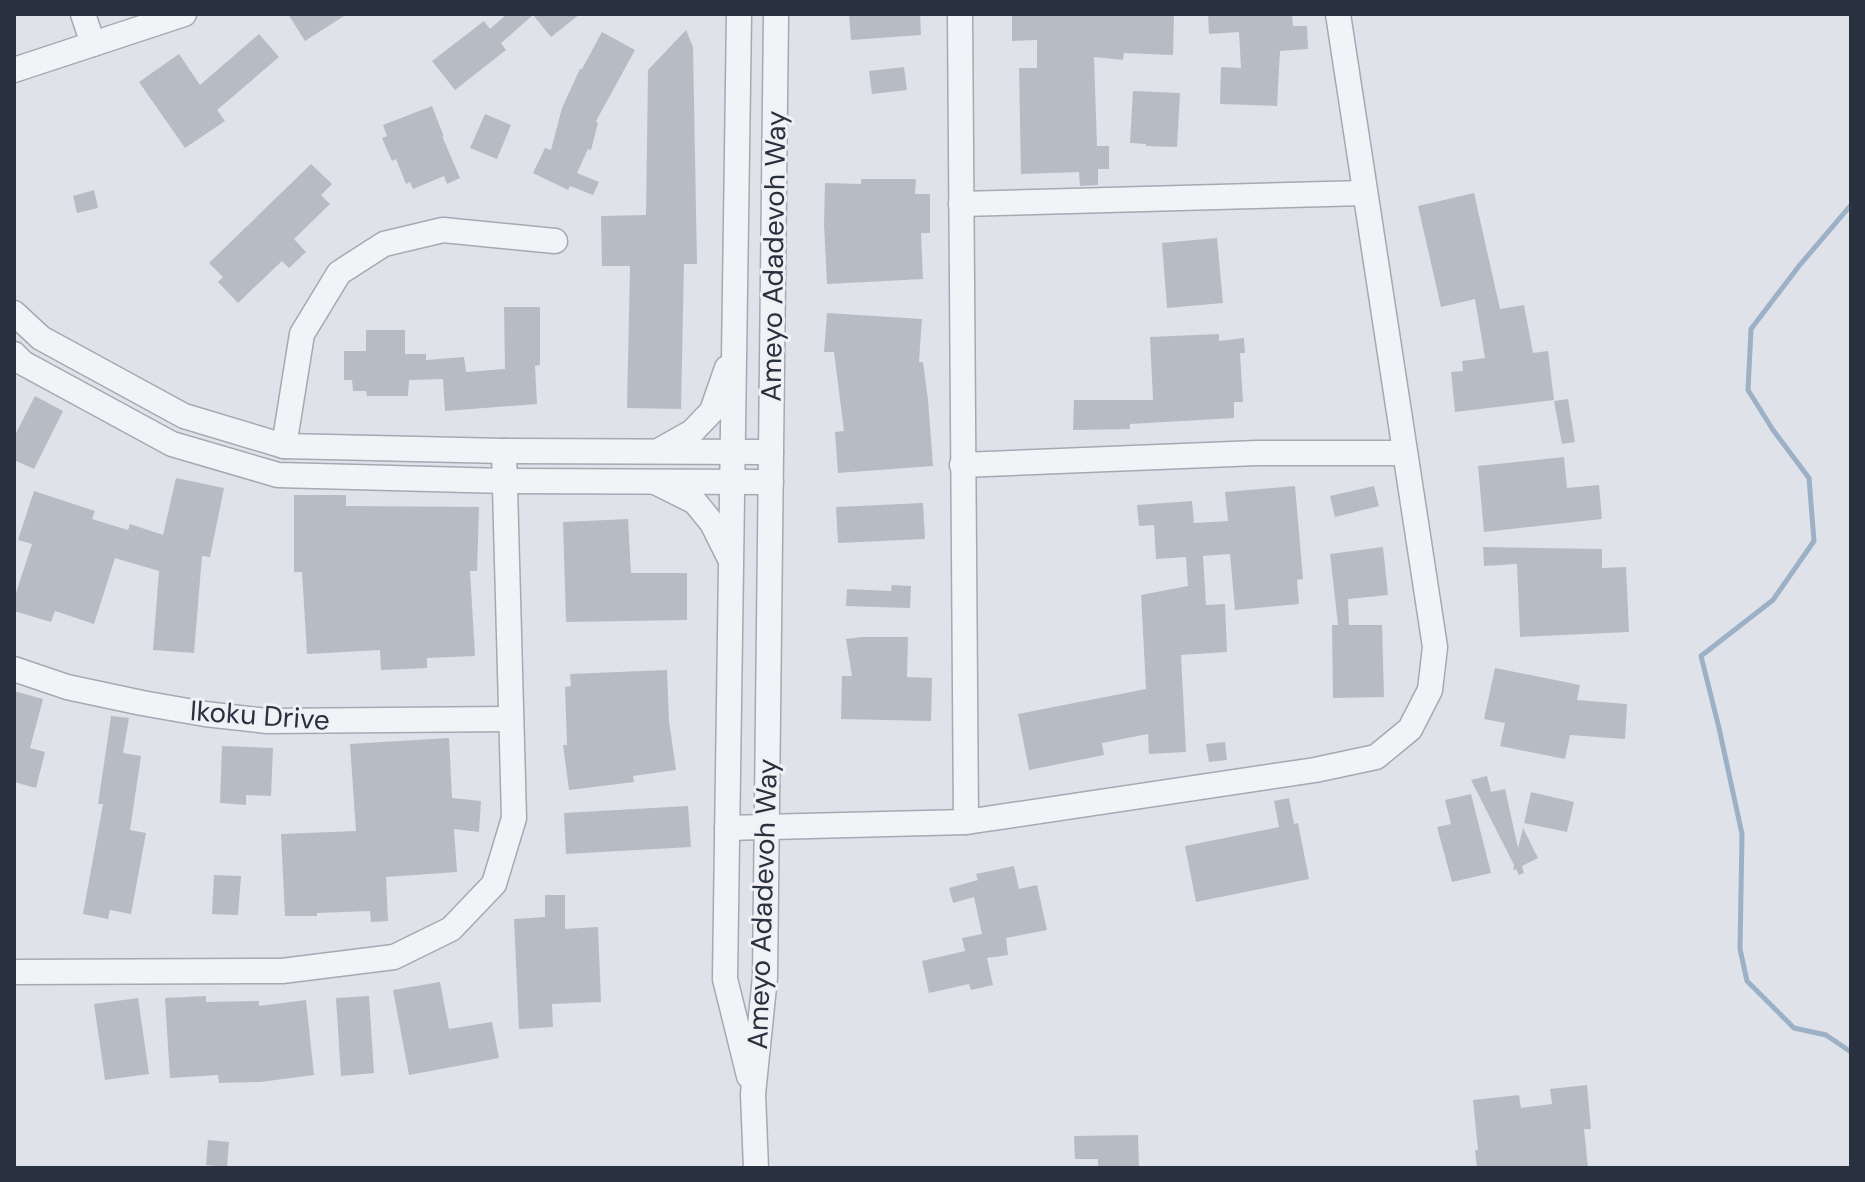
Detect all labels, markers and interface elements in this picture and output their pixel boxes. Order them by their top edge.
street label: Ameyo Adadevoh Way [752,110,795,402]
street label: Ikoku Drive [189,692,331,739]
street label: Ameyo Adadevoh Way [739,758,786,1050]

